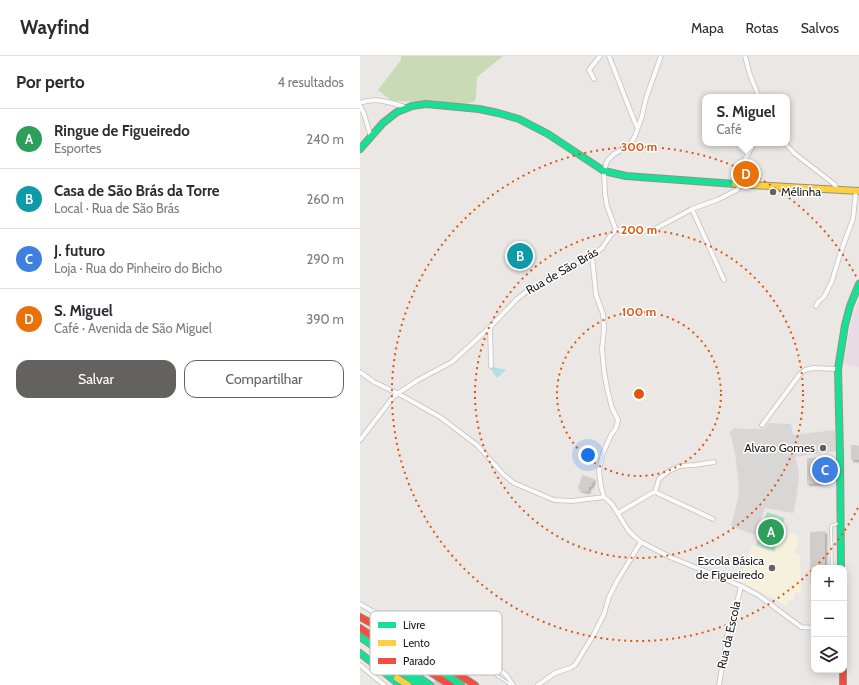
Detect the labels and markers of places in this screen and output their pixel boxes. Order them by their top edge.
pin: D [733,159,759,189]
place label: Mélinha [781,184,821,199]
marker: Mélinha [768,187,778,197]
pin: B [507,241,533,271]
centre of rings [632,387,646,401]
place label: Alvaro Gomes [744,440,815,455]
marker: Alvaro Gomes [818,443,828,453]
pin: C [812,455,838,485]
pin: A [758,517,784,547]
place label: Escola Básica de Figueiredo [696,553,764,582]
marker: Escola Básica de Figueiredo [767,563,777,573]

